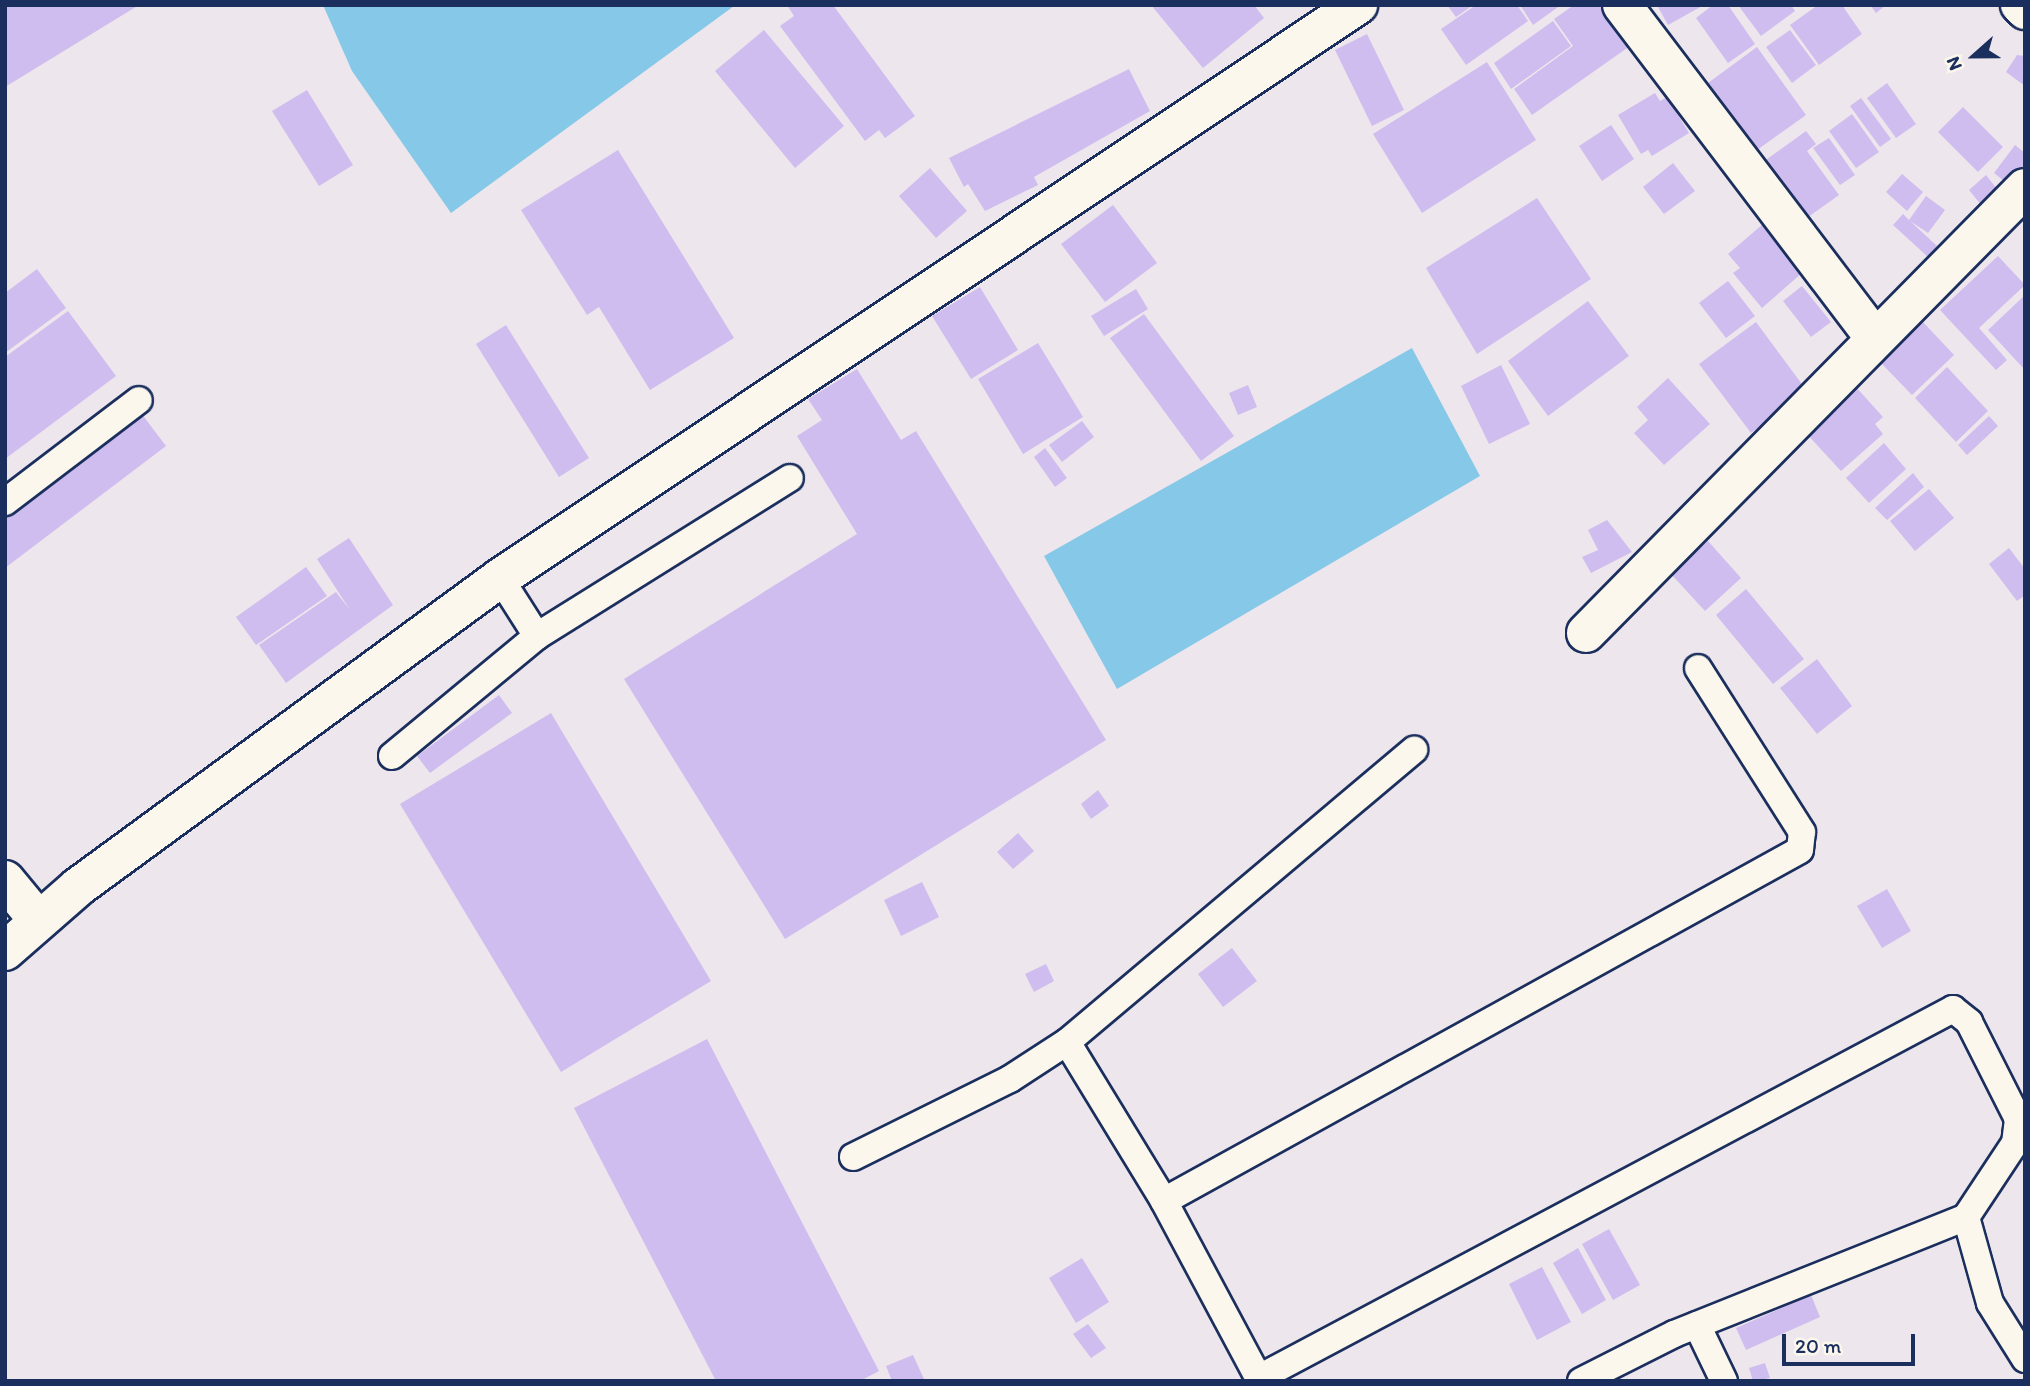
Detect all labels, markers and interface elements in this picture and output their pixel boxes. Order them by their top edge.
north arrow [1939,21,2009,91]
text: N [1941,54,1967,74]
scale bar [1785,1320,1918,1364]
text: 20 m [1795,1333,1841,1358]

